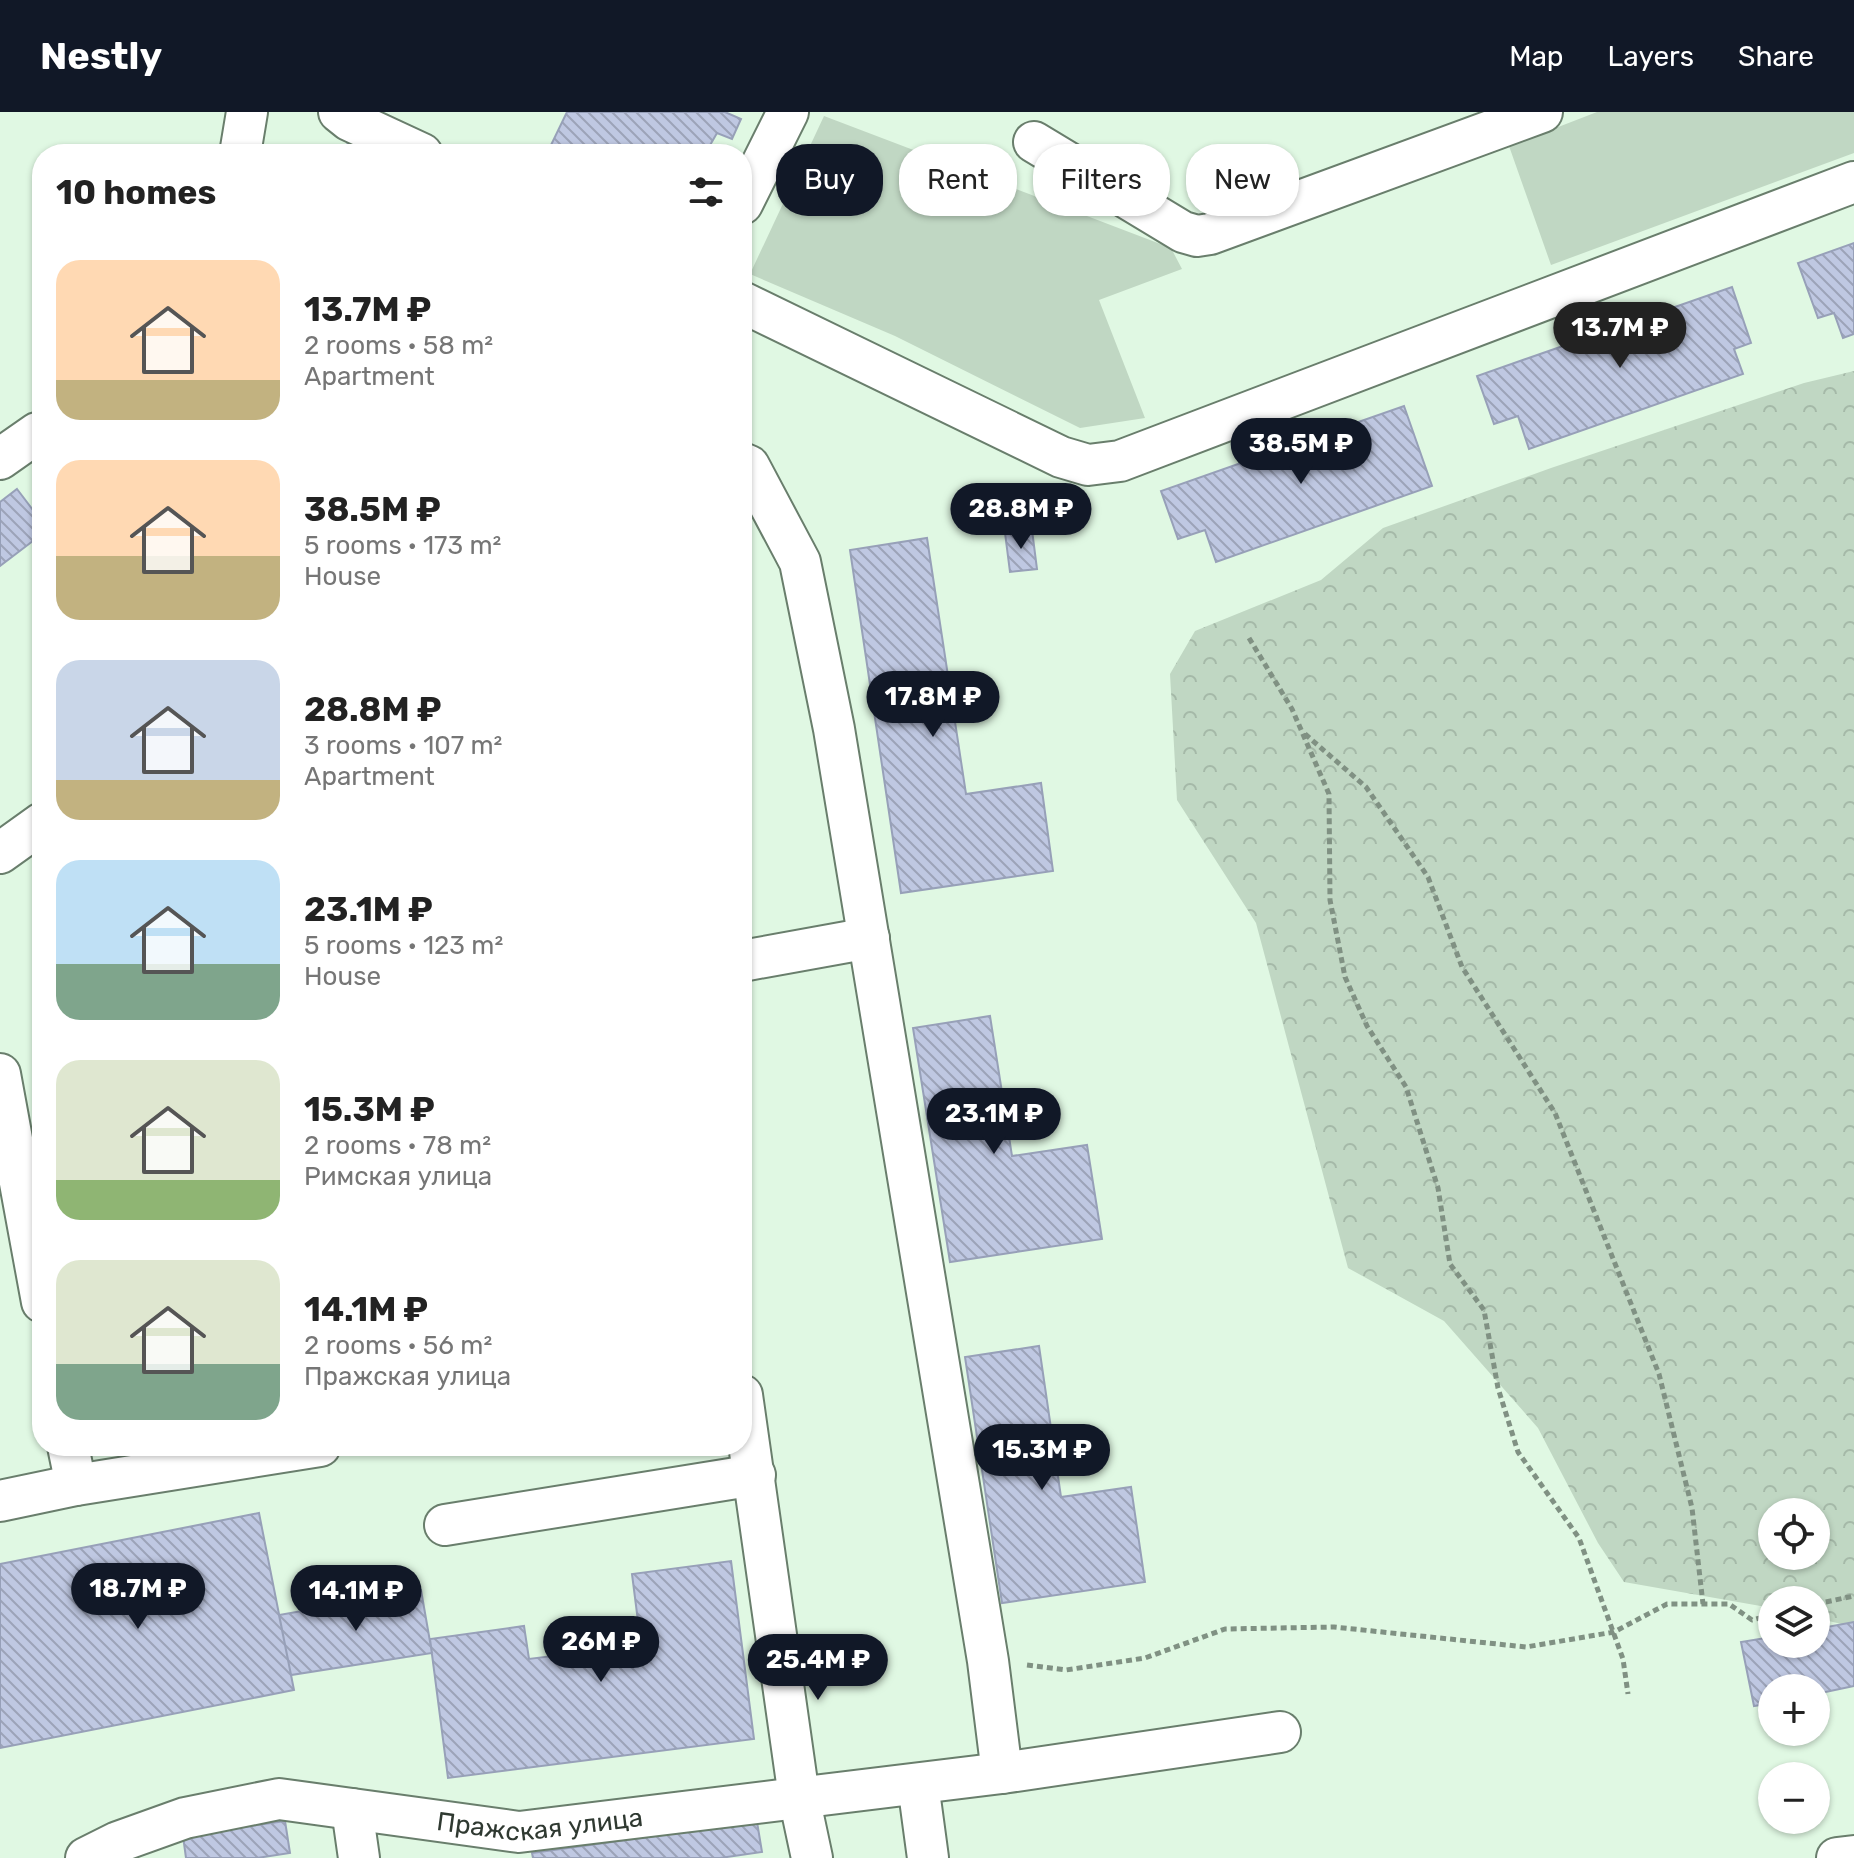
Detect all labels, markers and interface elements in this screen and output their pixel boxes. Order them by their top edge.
text: Nestly [40,33,162,79]
text: Map [1509,40,1564,73]
text: Layers [1608,40,1694,73]
text: Share [1738,40,1814,73]
chip: Buy [776,144,883,216]
chip: Rent [899,144,1017,216]
chip: Filters [1033,144,1170,216]
chip: New [1186,144,1299,216]
icon: filters [684,170,728,214]
text: 10 homes [56,172,216,213]
text: 13.7M ₽ [304,289,431,330]
icon: home [120,292,216,388]
pin: 13.7M ₽ [1546,302,1694,370]
text: 13.7M ₽ [1571,312,1669,343]
text: 2 rooms · 58 m² [304,330,493,361]
text: Apartment [304,361,435,392]
pin: 38.5M ₽ [1227,418,1375,486]
text: 38.5M ₽ [1249,428,1353,459]
pin: 28.8M ₽ [947,483,1095,551]
text: 38.5M ₽ [304,489,441,530]
icon: home [120,492,216,588]
text: 28.8M ₽ [968,493,1074,524]
text: 5 rooms · 173 m² [304,530,501,561]
text: House [304,561,381,592]
pin: 17.8M ₽ [859,671,1007,739]
text: 17.8M ₽ [884,681,982,712]
text: 28.8M ₽ [304,689,441,730]
icon: home [120,692,216,788]
text: 3 rooms · 107 m² [304,730,503,761]
text: Apartment [304,761,435,792]
text: 23.1M ₽ [304,889,433,930]
icon: home [120,892,216,988]
text: 5 rooms · 123 m² [304,930,503,961]
text: House [304,961,381,992]
pin: 23.1M ₽ [920,1088,1068,1156]
text: 15.3M ₽ [304,1089,435,1130]
icon: home [120,1092,216,1188]
text: 23.1M ₽ [945,1098,1043,1129]
text: 2 rooms · 78 m² [304,1130,491,1161]
text: Римская улица [304,1161,492,1192]
text: 14.1M ₽ [304,1289,428,1330]
icon: home [120,1292,216,1388]
text: 2 rooms · 56 m² [304,1330,492,1361]
text: Пражская улица [304,1361,511,1392]
pin: 15.3M ₽ [968,1424,1116,1492]
text: 15.3M ₽ [992,1434,1092,1465]
map controls [1758,1498,1830,1834]
button: locate [1758,1498,1830,1570]
pin: 18.7M ₽ [64,1563,212,1631]
pin: 14.1M ₽ [282,1565,430,1633]
text: 18.7M ₽ [89,1573,187,1604]
text: 14.1M ₽ [309,1575,403,1606]
button: layers [1758,1586,1830,1658]
pin: 26M ₽ [545,1616,657,1684]
text: 26M ₽ [561,1626,641,1657]
pin: 25.4M ₽ [744,1634,892,1702]
text: 25.4M ₽ [766,1644,870,1675]
button: + [1758,1674,1830,1746]
button: − [1758,1762,1830,1834]
street label: Пражская улица [435,1802,645,1848]

